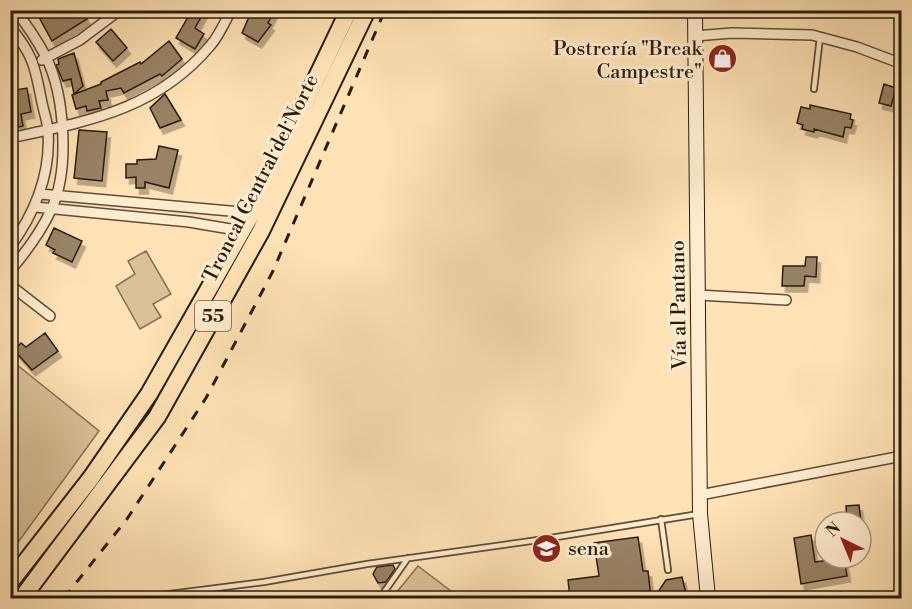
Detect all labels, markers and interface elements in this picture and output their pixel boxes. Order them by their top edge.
place label: Postrería "Break Campestre" [553,37,704,85]
shop icon: Postrería "Break Campestre" [707,43,739,75]
street label: Troncal Central del Norte [198,70,325,287]
street label: Vía al Pantano [666,240,693,371]
road number: 55 [195,301,231,331]
north arrow [813,510,873,570]
text: N [822,518,845,541]
school or university icon: sena [531,532,563,564]
place label: sena [568,537,610,562]

